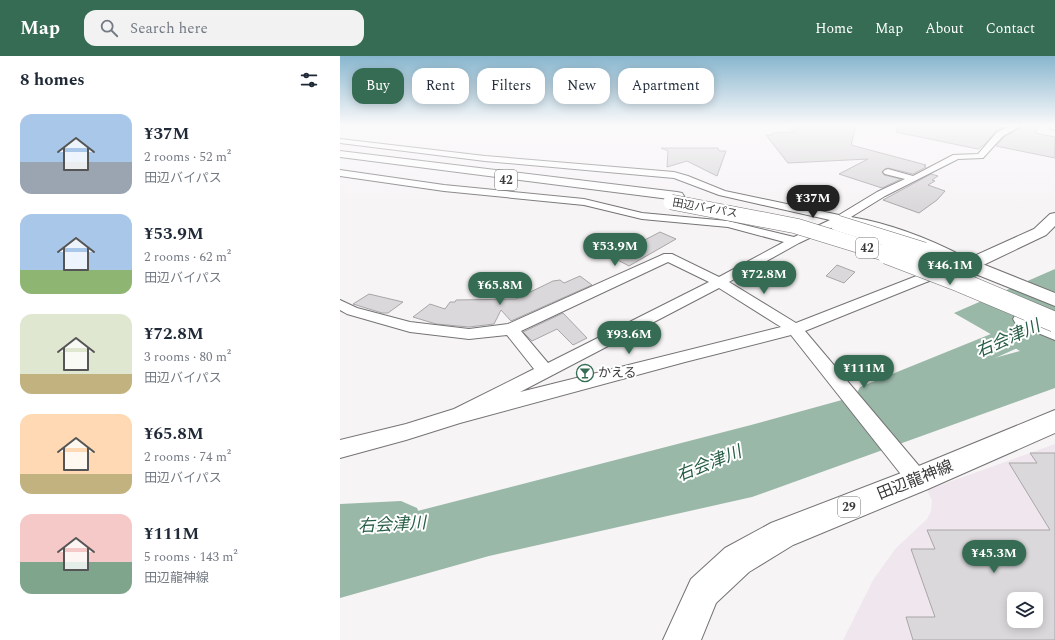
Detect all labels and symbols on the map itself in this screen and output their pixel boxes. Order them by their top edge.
road number: 42 [495,170,517,190]
pin: ¥37M [789,185,837,219]
street label: 田辺バイパス [671,194,739,222]
pin: ¥53.9M [582,233,648,267]
road number: 42 [856,238,878,258]
pin: ¥46.1M [917,252,983,286]
pin: ¥72.8M [731,261,797,295]
pin: ¥65.8M [467,272,533,306]
water label: 右会津川 [972,312,1046,365]
pin: ¥93.6M [596,321,662,355]
pin: ¥111M [836,355,892,389]
bar icon: かえる [575,363,595,383]
place label: かえる [598,363,637,383]
water label: 右会津川 [673,438,747,489]
street label: 田辺龍神線 [873,454,957,506]
road number: 29 [838,497,860,517]
water label: 右会津川 [357,510,429,540]
pin: ¥45.3M [961,540,1027,574]

